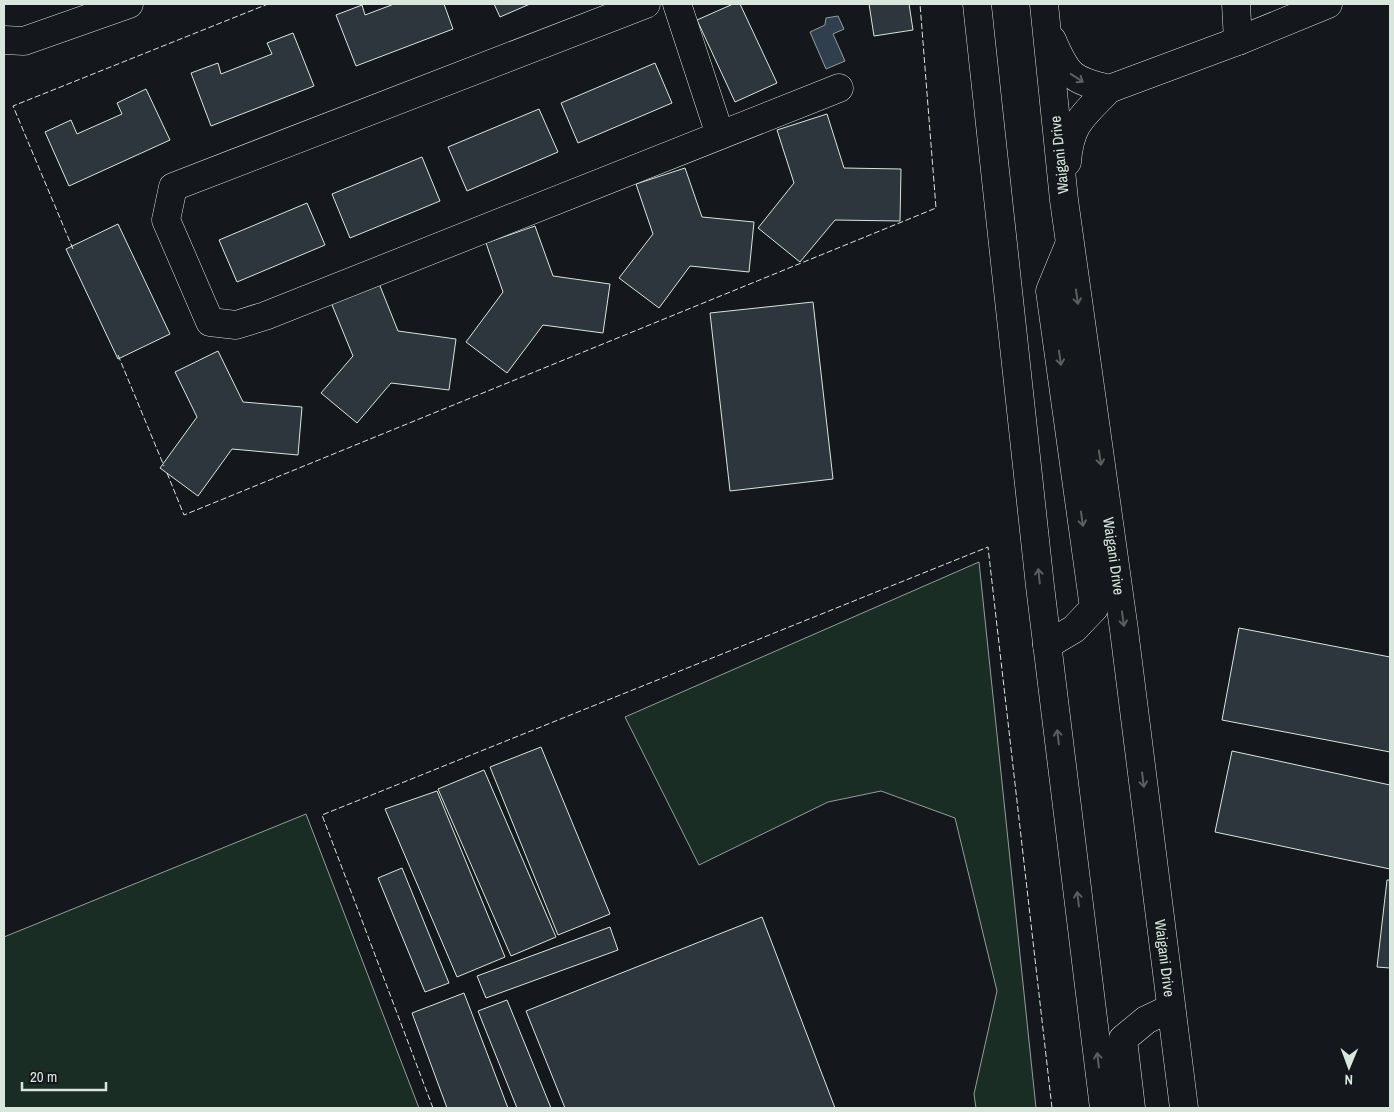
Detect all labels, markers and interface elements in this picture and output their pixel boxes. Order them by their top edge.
one-way arrow [1070,74,1084,84]
street label: Waigani Drive [1044,115,1074,195]
one-way arrow [1073,289,1083,305]
one-way arrow [1055,350,1065,366]
one-way arrow [1095,450,1105,466]
one-way arrow [1077,510,1087,526]
street label: Waigani Drive [1098,516,1130,596]
one-way arrow [1034,568,1043,584]
one-way arrow [1118,611,1128,627]
one-way arrow [1053,730,1063,746]
one-way arrow [1138,772,1148,788]
one-way arrow [1073,891,1083,907]
street label: Waigani Drive [1150,918,1180,998]
north arrow [1324,1042,1374,1092]
one-way arrow [1093,1052,1103,1068]
scale bar [22,1060,106,1092]
text: 20 m [30,1066,57,1087]
text: N [1344,1071,1353,1089]

